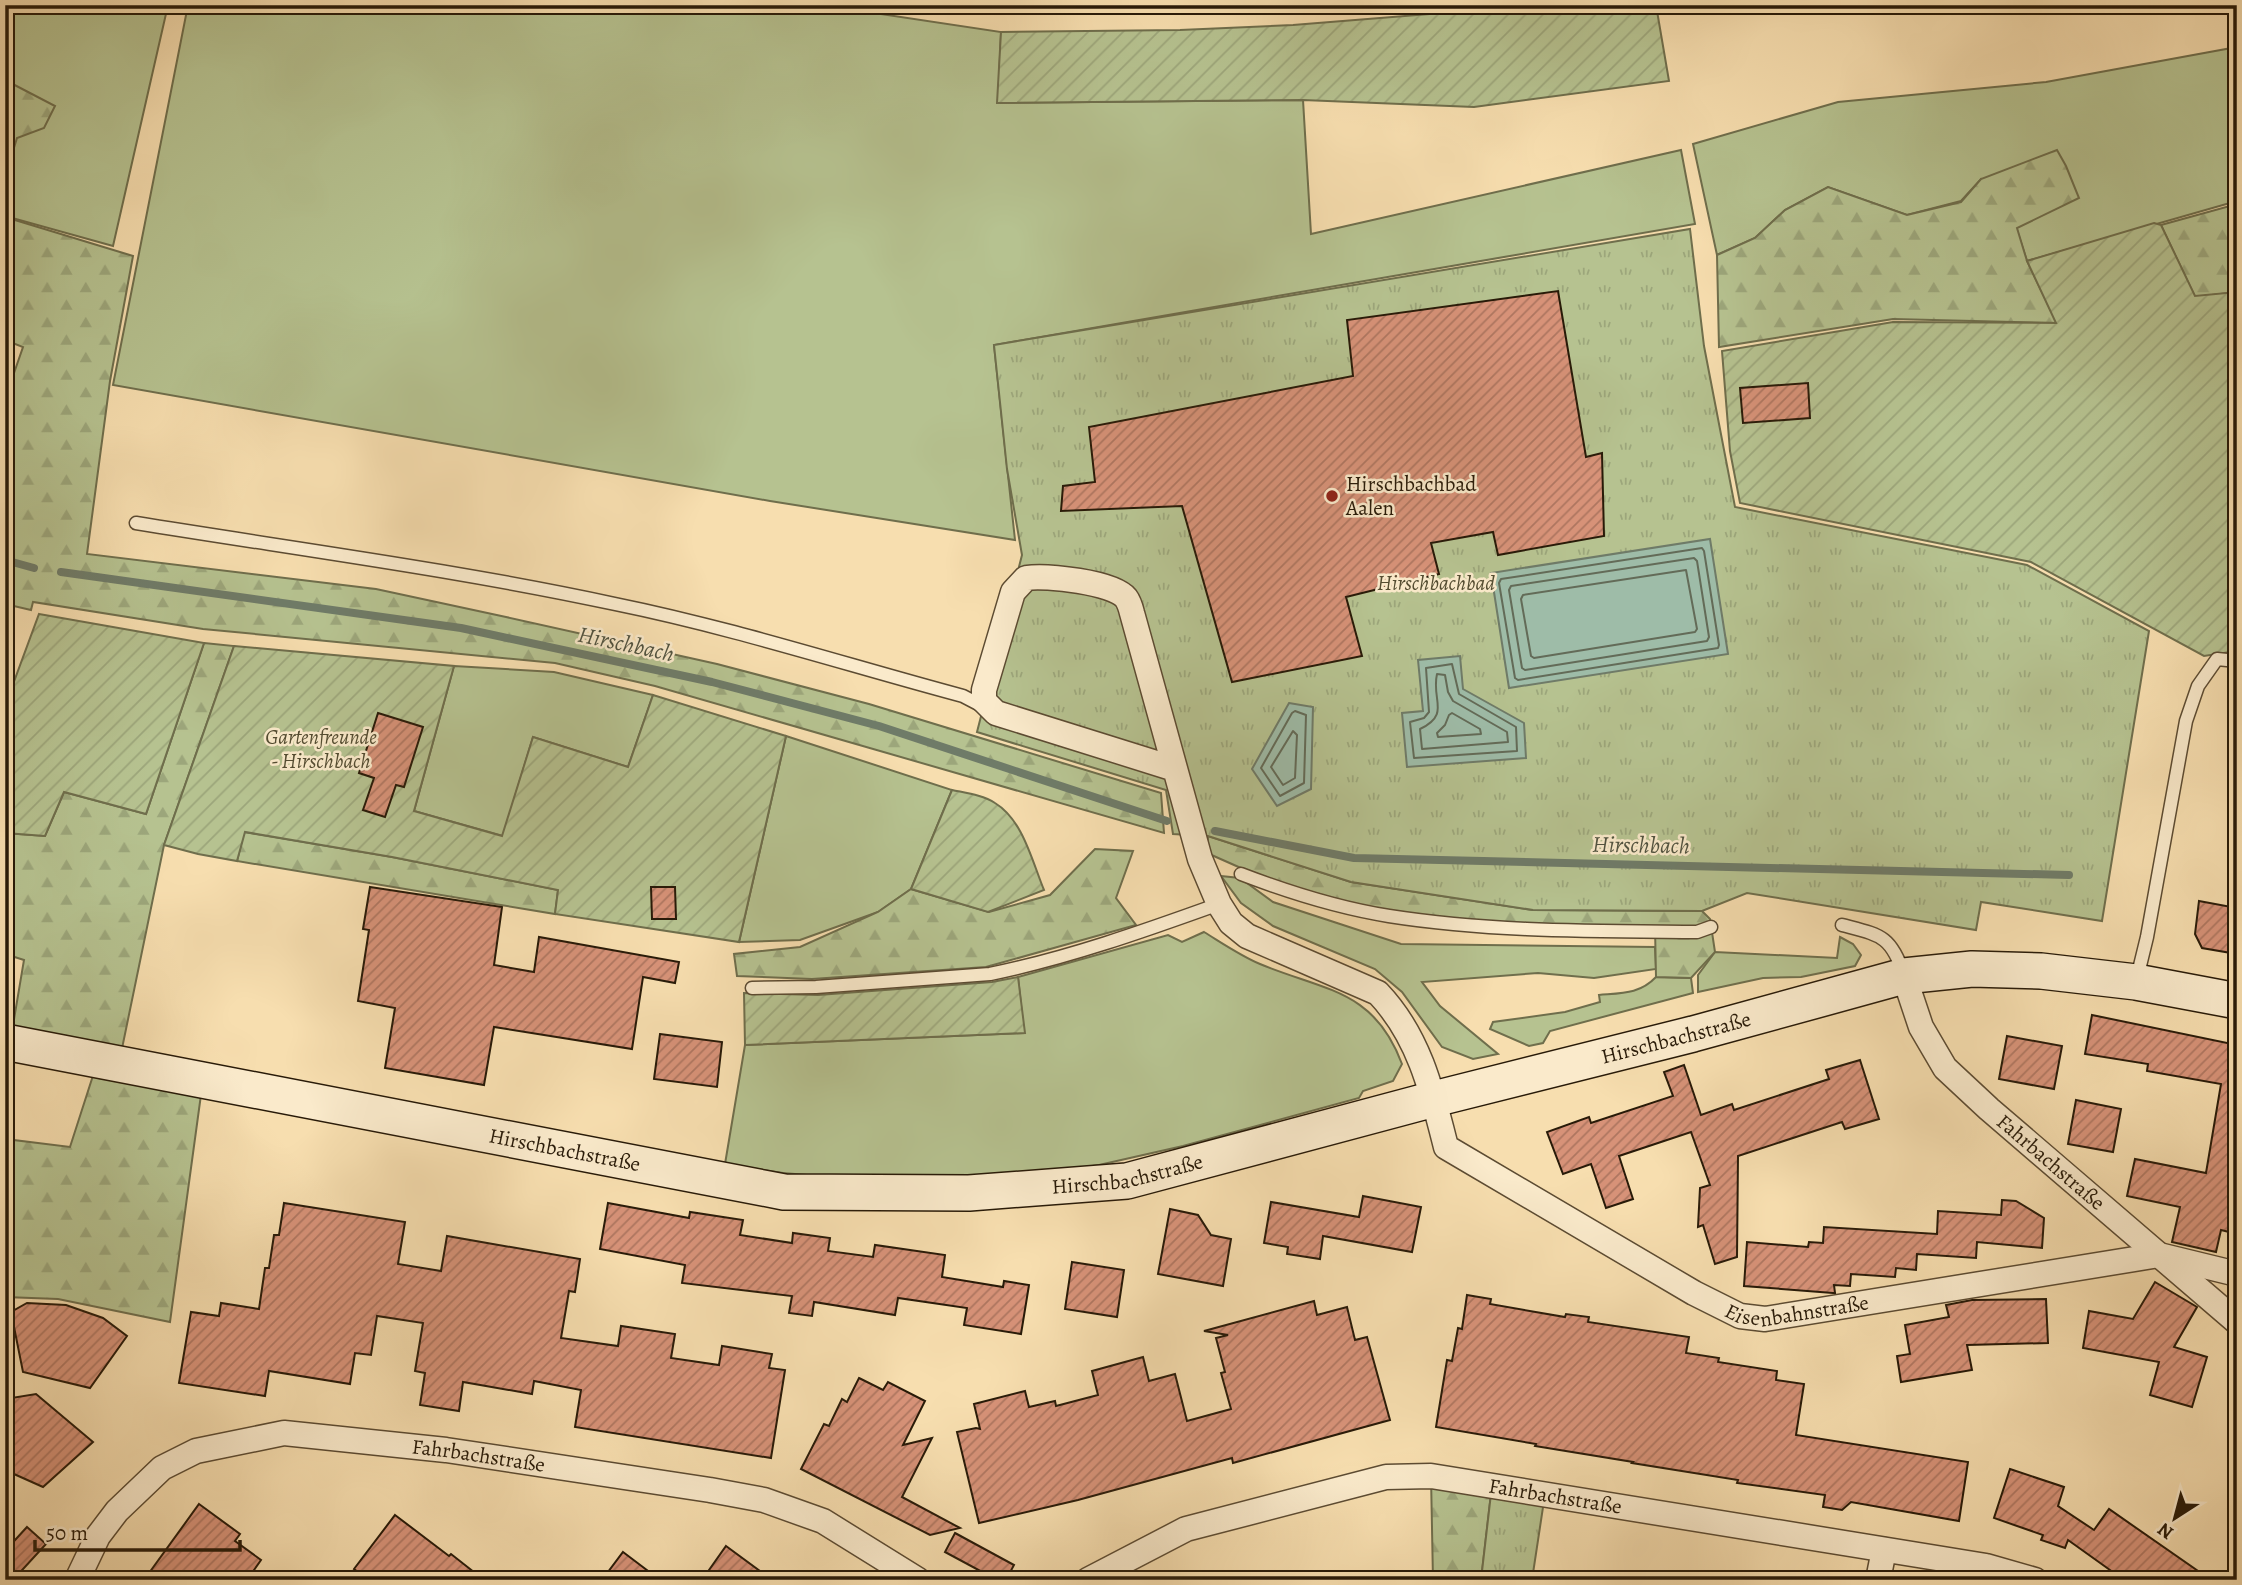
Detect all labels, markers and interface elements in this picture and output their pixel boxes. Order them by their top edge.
place label: Hirschbachbad Aalen [1345,470,1477,522]
marker: Hirschbachbad Aalen [1324,488,1340,504]
park label: Hirschbachbad [1377,569,1495,597]
water label: Hirschbach [575,619,677,669]
park label: Gartenfreunde - Hirschbach [265,723,377,775]
water label: Hirschbach [1592,829,1690,861]
street label: Hirschbachstraße [1598,1005,1754,1071]
street label: Fahrbachstraße [1991,1108,2111,1217]
street label: Hirschbachstraße [487,1122,643,1178]
street label: Hirschbachstraße [1051,1147,1206,1201]
street label: Eisenbahnstraße [1720,1288,1871,1334]
street label: Fahrbachstraße [410,1432,547,1479]
street label: Fahrbachstraße [1487,1472,1624,1521]
north arrow [2140,1484,2210,1554]
scale bar [35,1508,240,1552]
text: N [2152,1516,2179,1546]
text: 50 m [46,1519,88,1547]

